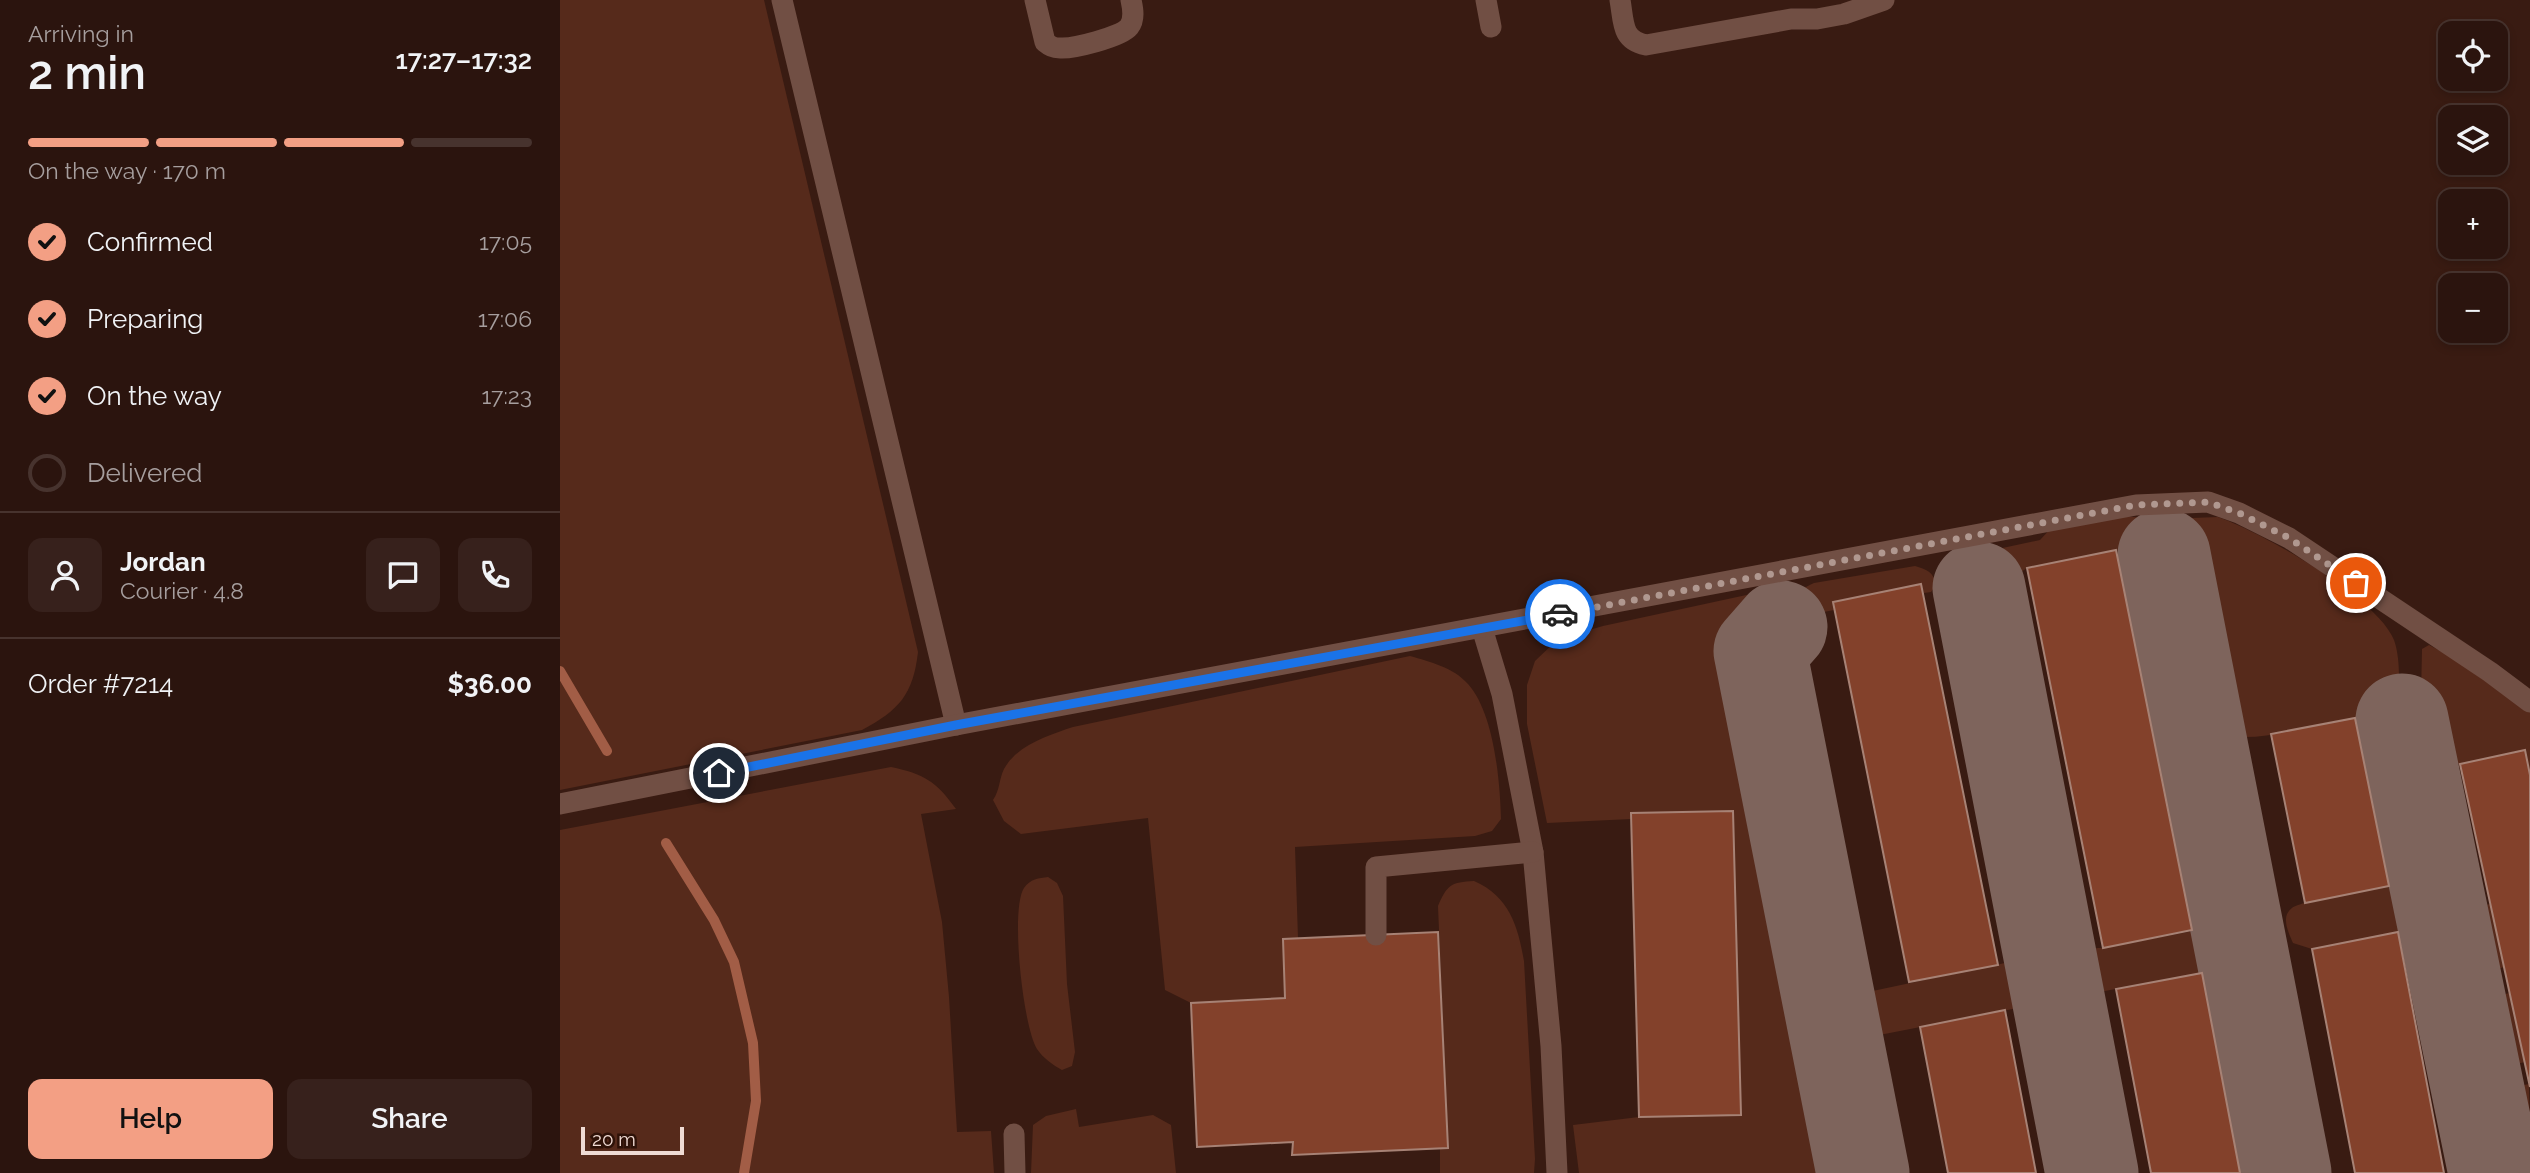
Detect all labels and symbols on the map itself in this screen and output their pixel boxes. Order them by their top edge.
pin [2326,553,2386,613]
courier [1525,579,1595,649]
pin [689,743,749,803]
scale bar [581,1124,684,1156]

